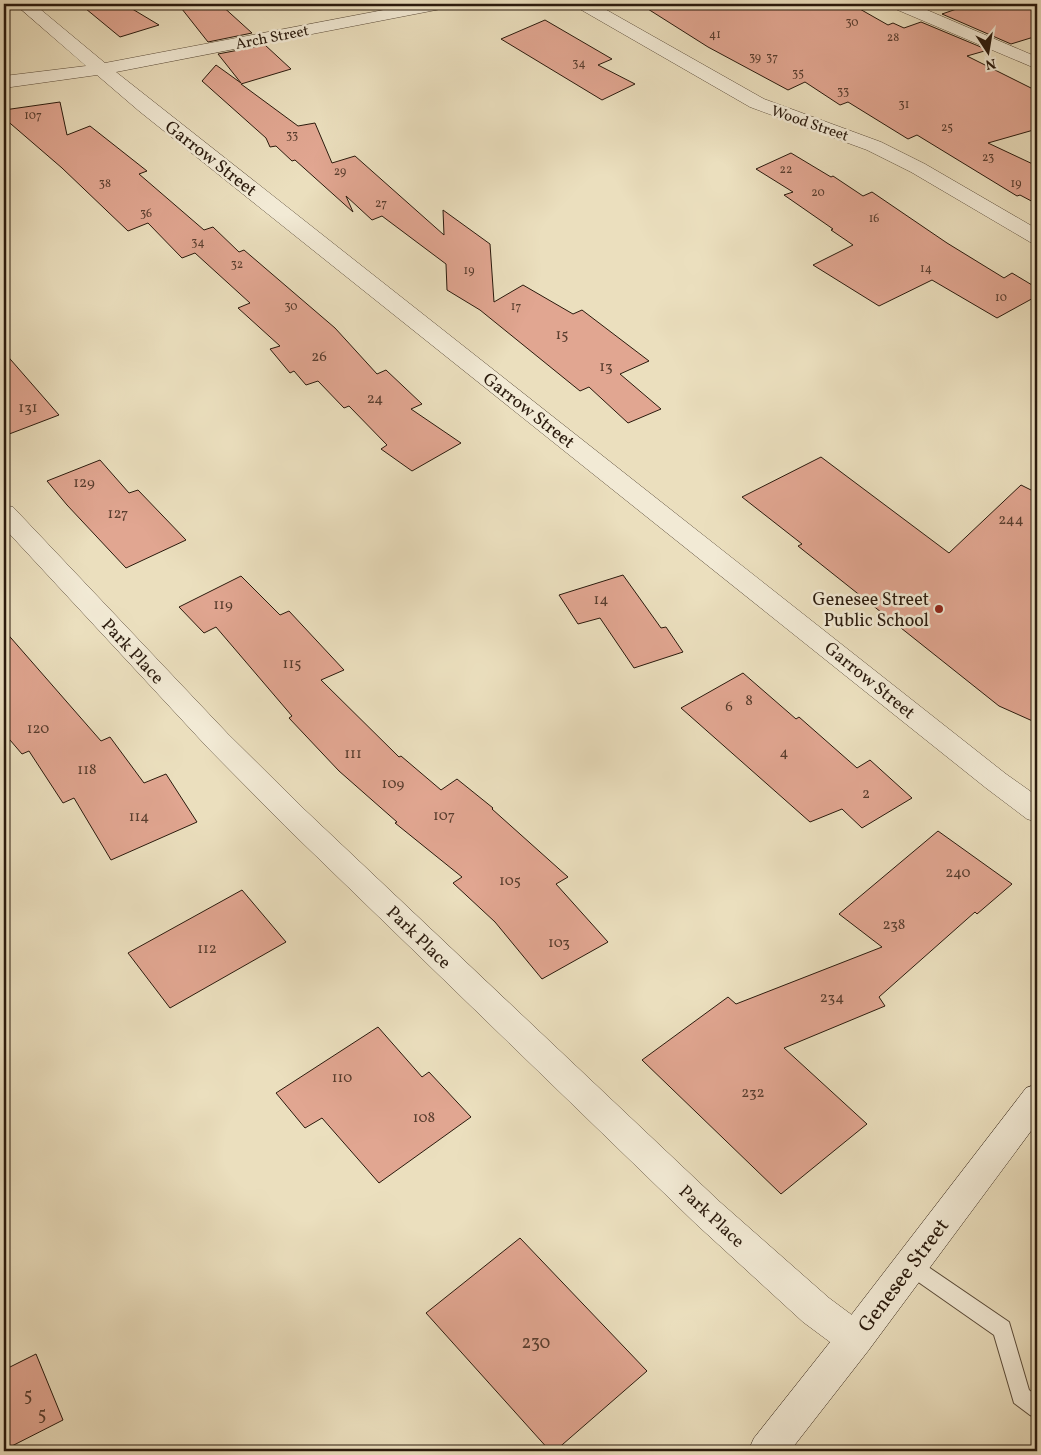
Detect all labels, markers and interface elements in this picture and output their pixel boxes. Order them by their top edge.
house number: 30 [845,15,859,31]
street label: Arch Street [234,21,311,56]
house number: 41 [709,27,721,43]
north arrow [964,28,1014,78]
house number: 28 [887,30,899,46]
house number: 39 [749,50,761,66]
house number: 37 [766,50,778,66]
text: N [983,53,997,74]
house number: 34 [572,56,586,72]
house number: 35 [792,66,804,82]
house number: 33 [837,84,849,100]
house number: 31 [899,97,909,113]
street label: Wood Street [768,101,851,147]
house number: 107 [24,108,42,124]
street label: Garrow Street [159,115,261,203]
house number: 25 [941,120,953,136]
house number: 33 [286,128,298,144]
house number: 23 [982,150,994,166]
house number: 22 [780,162,792,178]
house number: 29 [334,164,346,180]
house number: 38 [99,176,111,192]
house number: 19 [1011,176,1021,192]
house number: 20 [811,185,825,201]
house number: 27 [375,196,387,212]
house number: 36 [140,206,152,222]
house number: 16 [869,211,879,227]
house number: 34 [191,235,205,251]
house number: 32 [231,257,243,273]
house number: 14 [920,261,932,277]
house number: 19 [464,263,474,279]
house number: 10 [995,290,1007,306]
house number: 30 [284,299,298,315]
house number: 17 [511,299,521,315]
house number: 15 [555,325,569,346]
house number: 26 [311,347,327,368]
house number: 13 [599,357,613,378]
street label: Garrow Street [477,367,579,455]
house number: 24 [367,389,383,410]
house number: 131 [18,398,38,419]
house number: 129 [73,473,95,494]
house number: 127 [108,504,128,525]
house number: 244 [998,510,1024,531]
place label: Genesee Street Public School [812,588,929,634]
house number: 14 [594,590,608,611]
house number: 119 [213,595,233,616]
marker: Genesee Street Public School [933,603,945,615]
street label: Park Place [95,614,169,690]
street label: Garrow Street [818,637,920,726]
house number: 115 [283,654,301,675]
house number: 8 [745,691,753,712]
house number: 6 [725,697,733,718]
house number: 120 [27,719,49,740]
house number: 4 [780,743,789,764]
house number: 111 [344,744,362,765]
house number: 118 [77,760,97,781]
house number: 109 [382,774,405,795]
house number: 2 [862,784,870,805]
house number: 107 [433,806,455,827]
house number: 114 [129,807,149,828]
house number: 240 [945,863,971,884]
house number: 105 [499,871,521,892]
street label: Park Place [380,901,456,975]
house number: 238 [883,915,905,936]
house number: 103 [548,933,570,954]
house number: 112 [197,939,217,960]
house number: 234 [820,988,844,1009]
house number: 110 [332,1068,352,1089]
house number: 232 [741,1083,765,1104]
house number: 108 [413,1108,435,1129]
street label: Park Place [673,1180,749,1254]
street label: Genesee Street [852,1213,957,1339]
house number: 230 [522,1331,551,1356]
house number: 5 [24,1384,32,1409]
house number: 5 [38,1403,46,1428]

